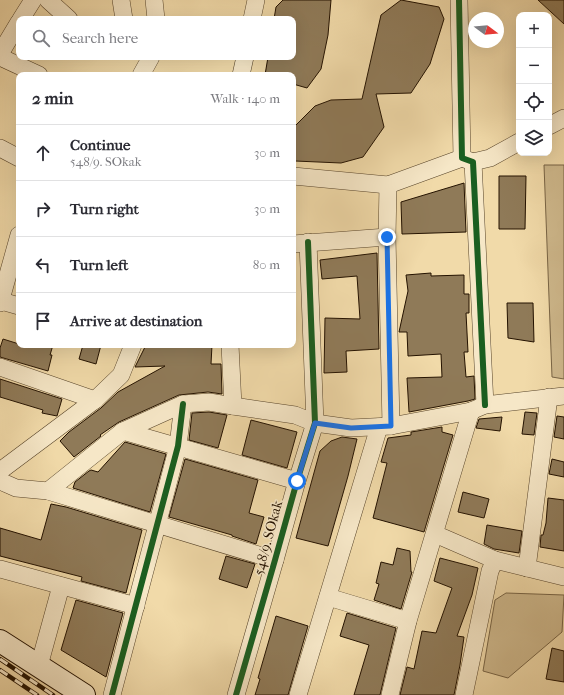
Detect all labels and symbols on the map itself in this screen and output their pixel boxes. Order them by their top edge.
north arrow [468,12,504,48]
route end [378,228,396,246]
route start [288,472,306,490]
street label: 548/9. SOkak [250,498,286,577]

